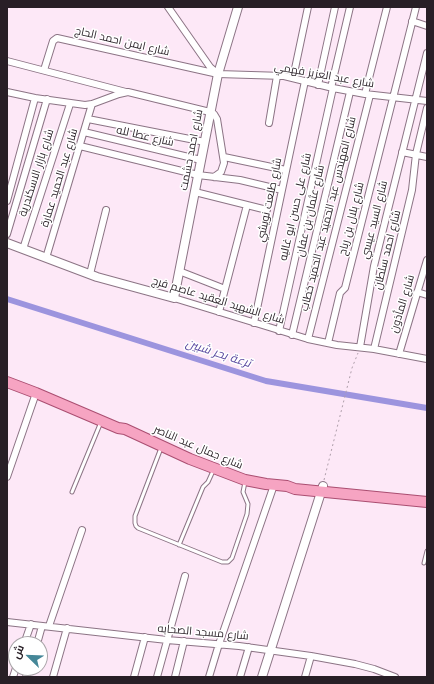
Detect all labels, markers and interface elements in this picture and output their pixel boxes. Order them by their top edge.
street label: شارع ايمن احمد الحاج [73,25,171,59]
street label: شارع عبد العزيز فهمي [273,61,375,91]
street label: شارع احمد حشمت [178,108,206,192]
street label: شارع المهندس عبد الحميد عبد الحميد خطاب [298,115,360,313]
street label: شارع عطا لله [115,124,175,150]
street label: شارع بازار الاسكندرية [17,127,57,219]
street label: شارع عبد الحميد عمارة [39,127,81,229]
street label: شارع على حسن ابو غاليه [277,152,315,262]
street label: شارع طلعت نويشي [255,157,285,243]
street label: شارع عثمان بن عفان [294,164,328,258]
street label: شارع السيد عيسي [359,179,391,261]
street label: شارع بلال بن رباح [337,181,367,257]
street label: شارع احمد سلطان [372,209,404,291]
street label: شارع المأذون [388,273,418,335]
street label: شارع الشهيد العقيد عاصم فرج [150,275,286,327]
water label: ترعة بحر شبين [184,337,252,371]
street label: شارع جمال عبد الناصر [152,423,244,473]
street label: شارع مسجد الصحابه [157,622,249,644]
north arrow [8,636,48,676]
text: ش [8,642,28,661]

